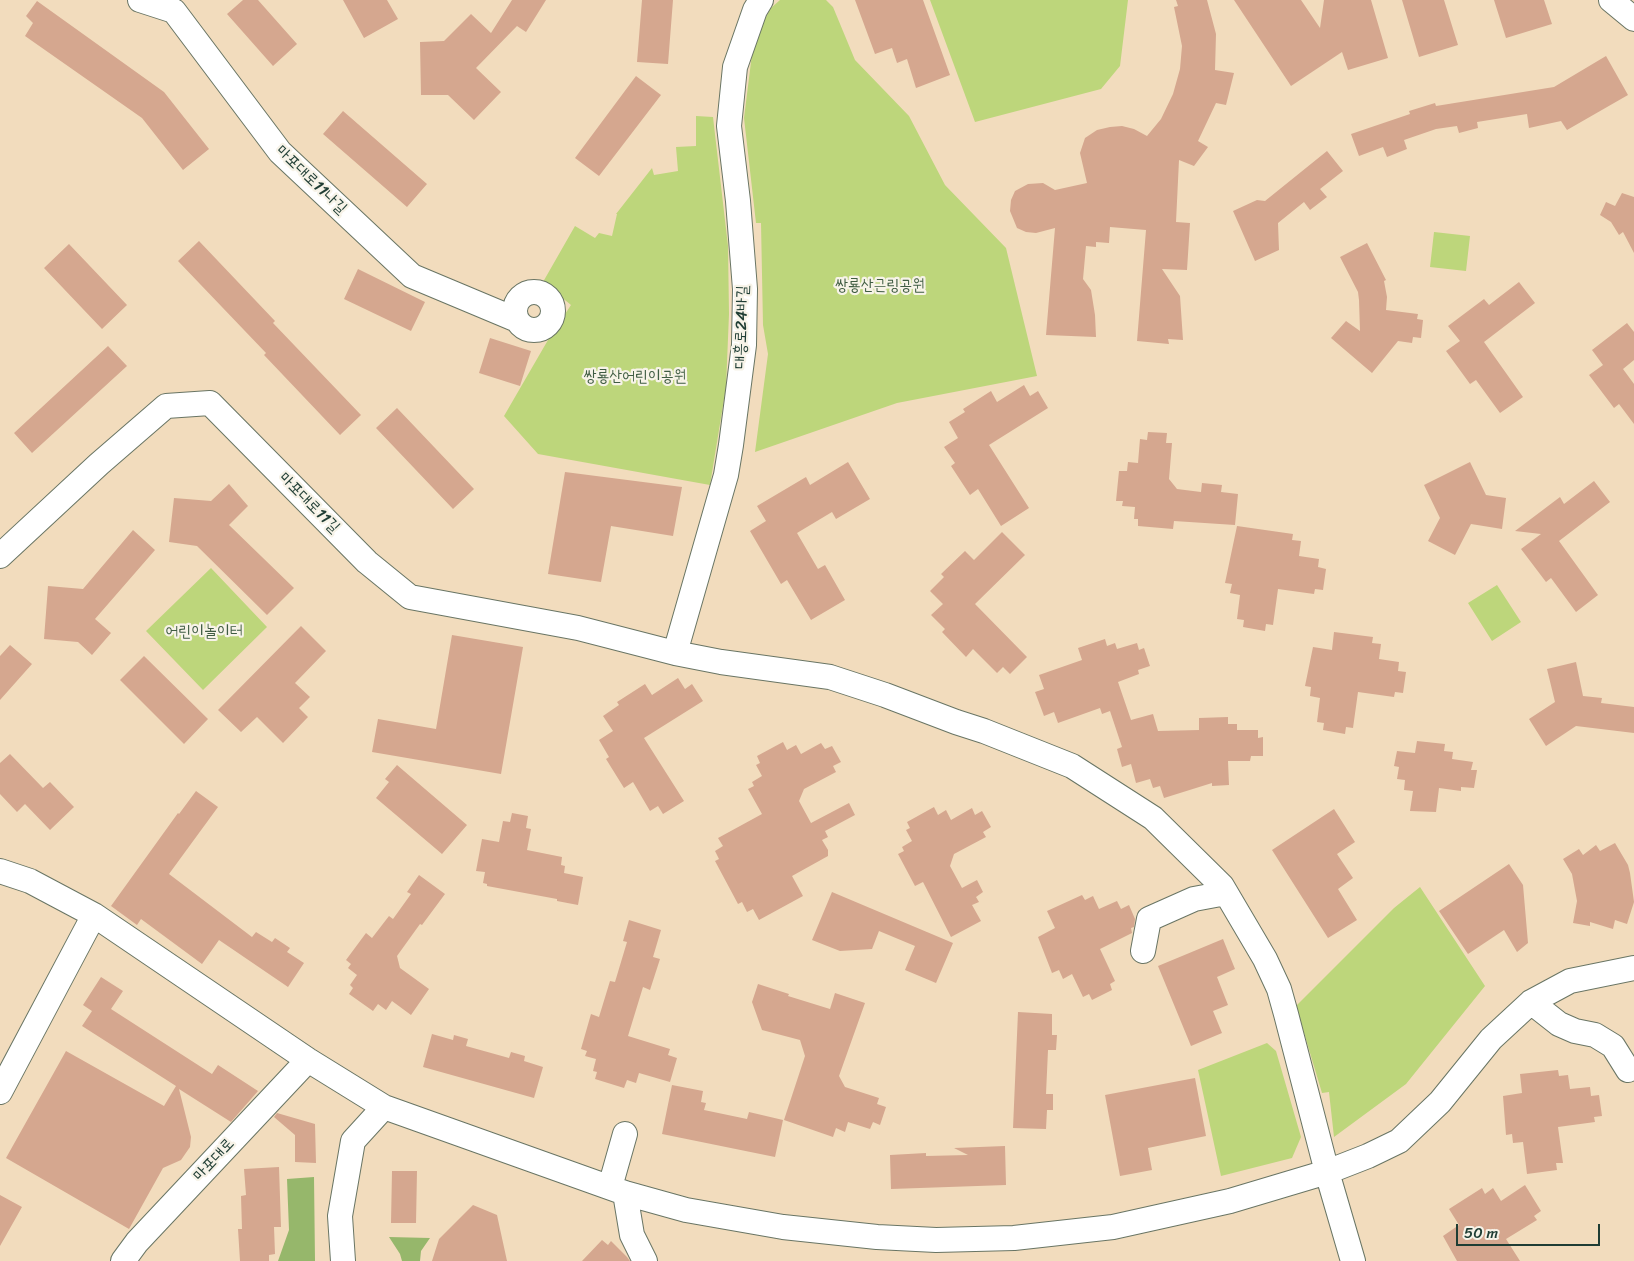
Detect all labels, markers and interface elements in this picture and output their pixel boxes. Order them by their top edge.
street label: 마포대로11나길 [272,141,350,219]
park label: 쌍룡산근링공원 [835,276,925,296]
street label: 대흥로24바길 [731,285,753,369]
park label: 쌍룡산어린이공원 [584,367,686,387]
street label: 마포대로11길 [275,469,343,537]
park label: 어린이놀이터 [165,622,243,642]
street label: 마포대로 [189,1135,239,1185]
scale bar [1459,1214,1603,1246]
text: 50 m [1464,1220,1498,1246]

